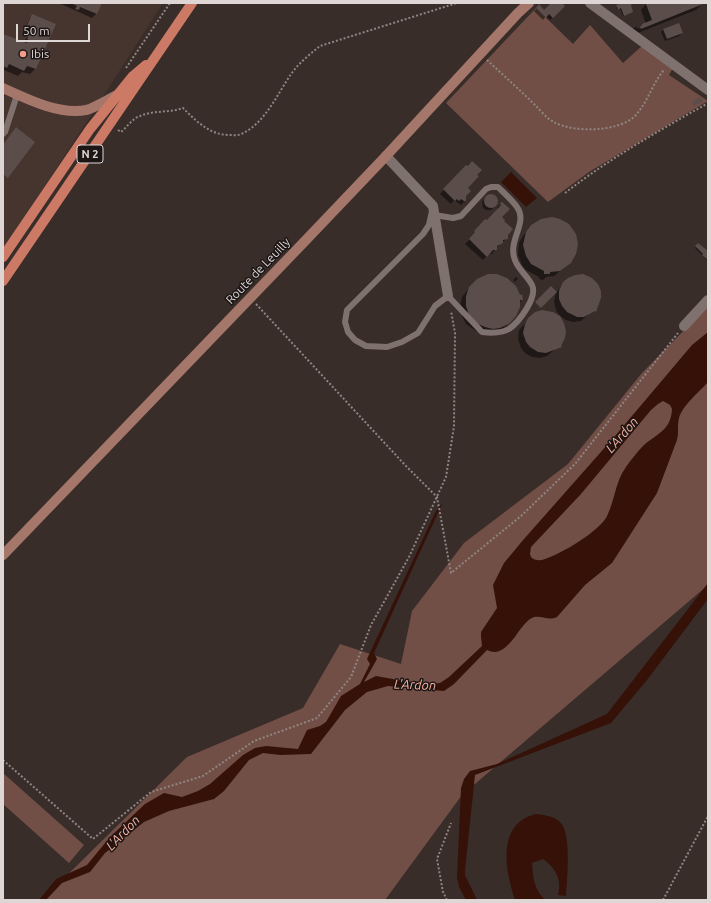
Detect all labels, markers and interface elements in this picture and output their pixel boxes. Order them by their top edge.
scale bar [18,16,92,42]
text: 50 m [23,24,50,37]
place label: Ibis [31,47,49,61]
marker: Ibis [18,49,28,59]
road number: N 2 [77,145,103,163]
street label: Route de Leuilly [223,235,293,307]
water label: L'Ardon [602,414,642,456]
water label: L'Ardon [394,676,436,694]
water label: L'Ardon [103,812,143,854]

